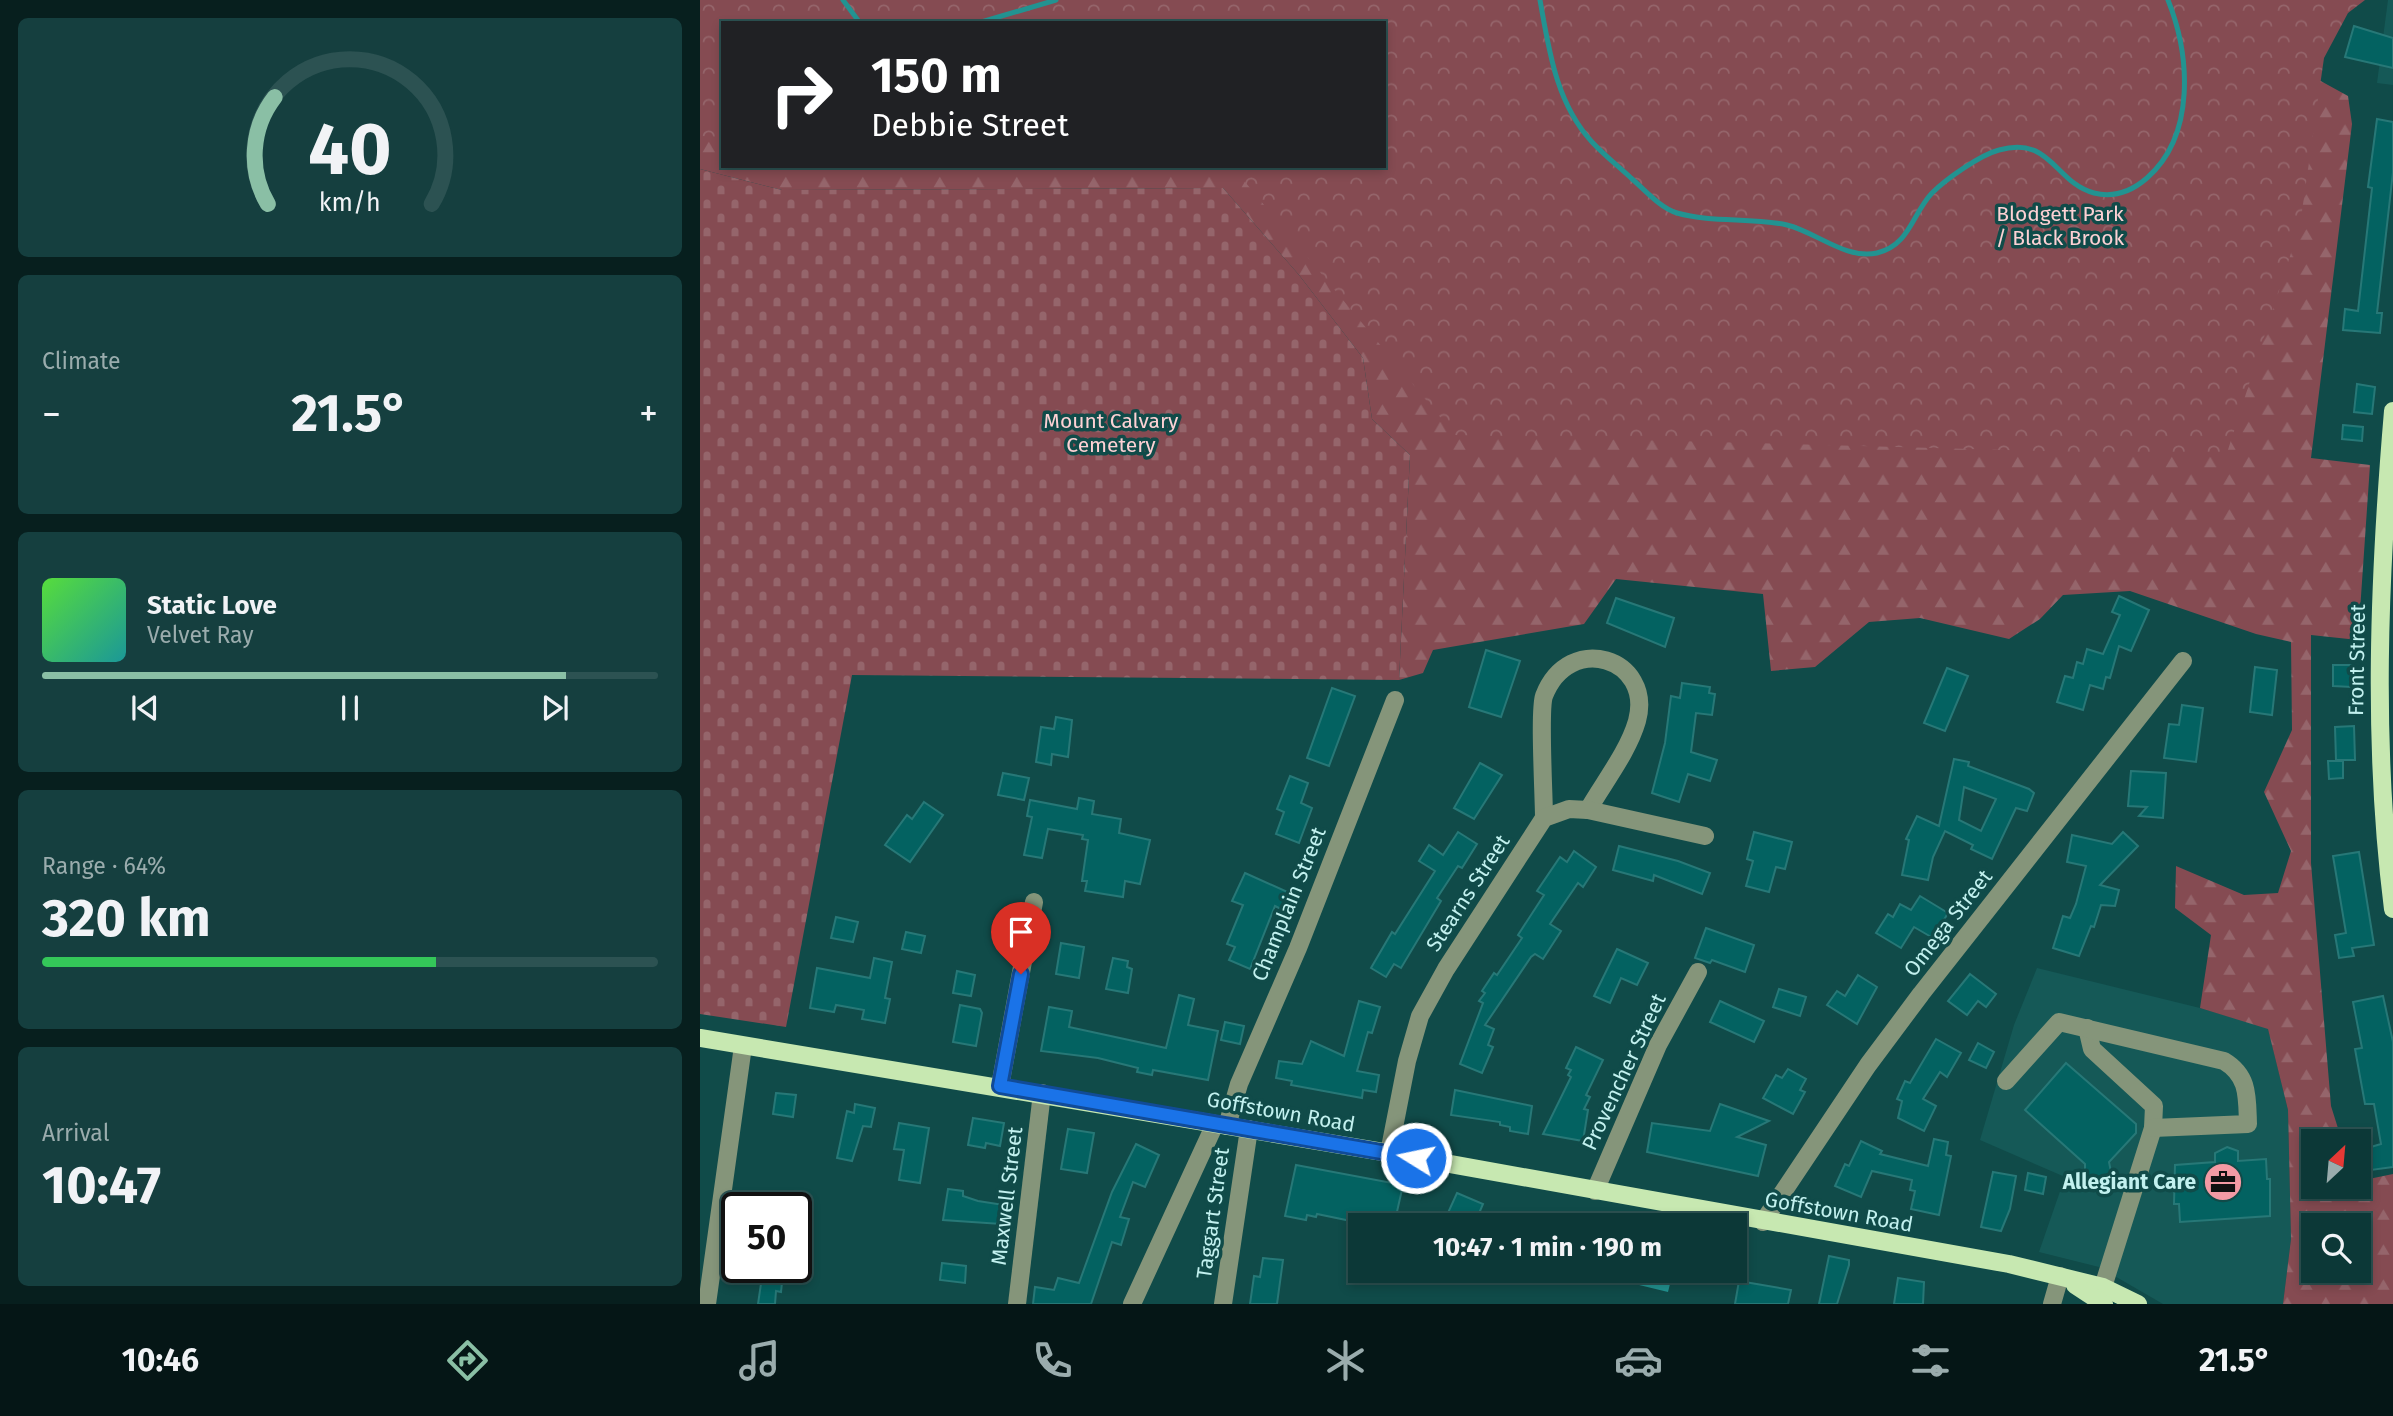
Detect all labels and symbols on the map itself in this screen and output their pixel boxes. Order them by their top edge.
park label: Blodgett Park / Black Brook [1996,201,2125,251]
park label: Mount Calvary Cemetery [1044,408,1179,458]
street label: Front Street [2343,603,2371,716]
street label: Champlain Street [1246,823,1332,985]
street label: Stearns Street [1421,829,1516,956]
street label: Omega Street [1898,864,1998,982]
pin [991,902,1051,974]
street label: Provencher Street [1576,989,1672,1154]
street label: Goffstown Road [1205,1086,1357,1138]
position arrow [1379,1121,1453,1195]
street label: Maxwell Street [986,1125,1028,1267]
north arrow [2301,1129,2371,1199]
street label: Taggart Street [1191,1145,1235,1280]
office icon: Allegiant Care [2202,1161,2244,1203]
place label: Allegiant Care [2062,1169,2196,1195]
street label: Goffstown Road [1763,1186,1915,1238]
speed limit sign: 50 [721,1192,812,1283]

